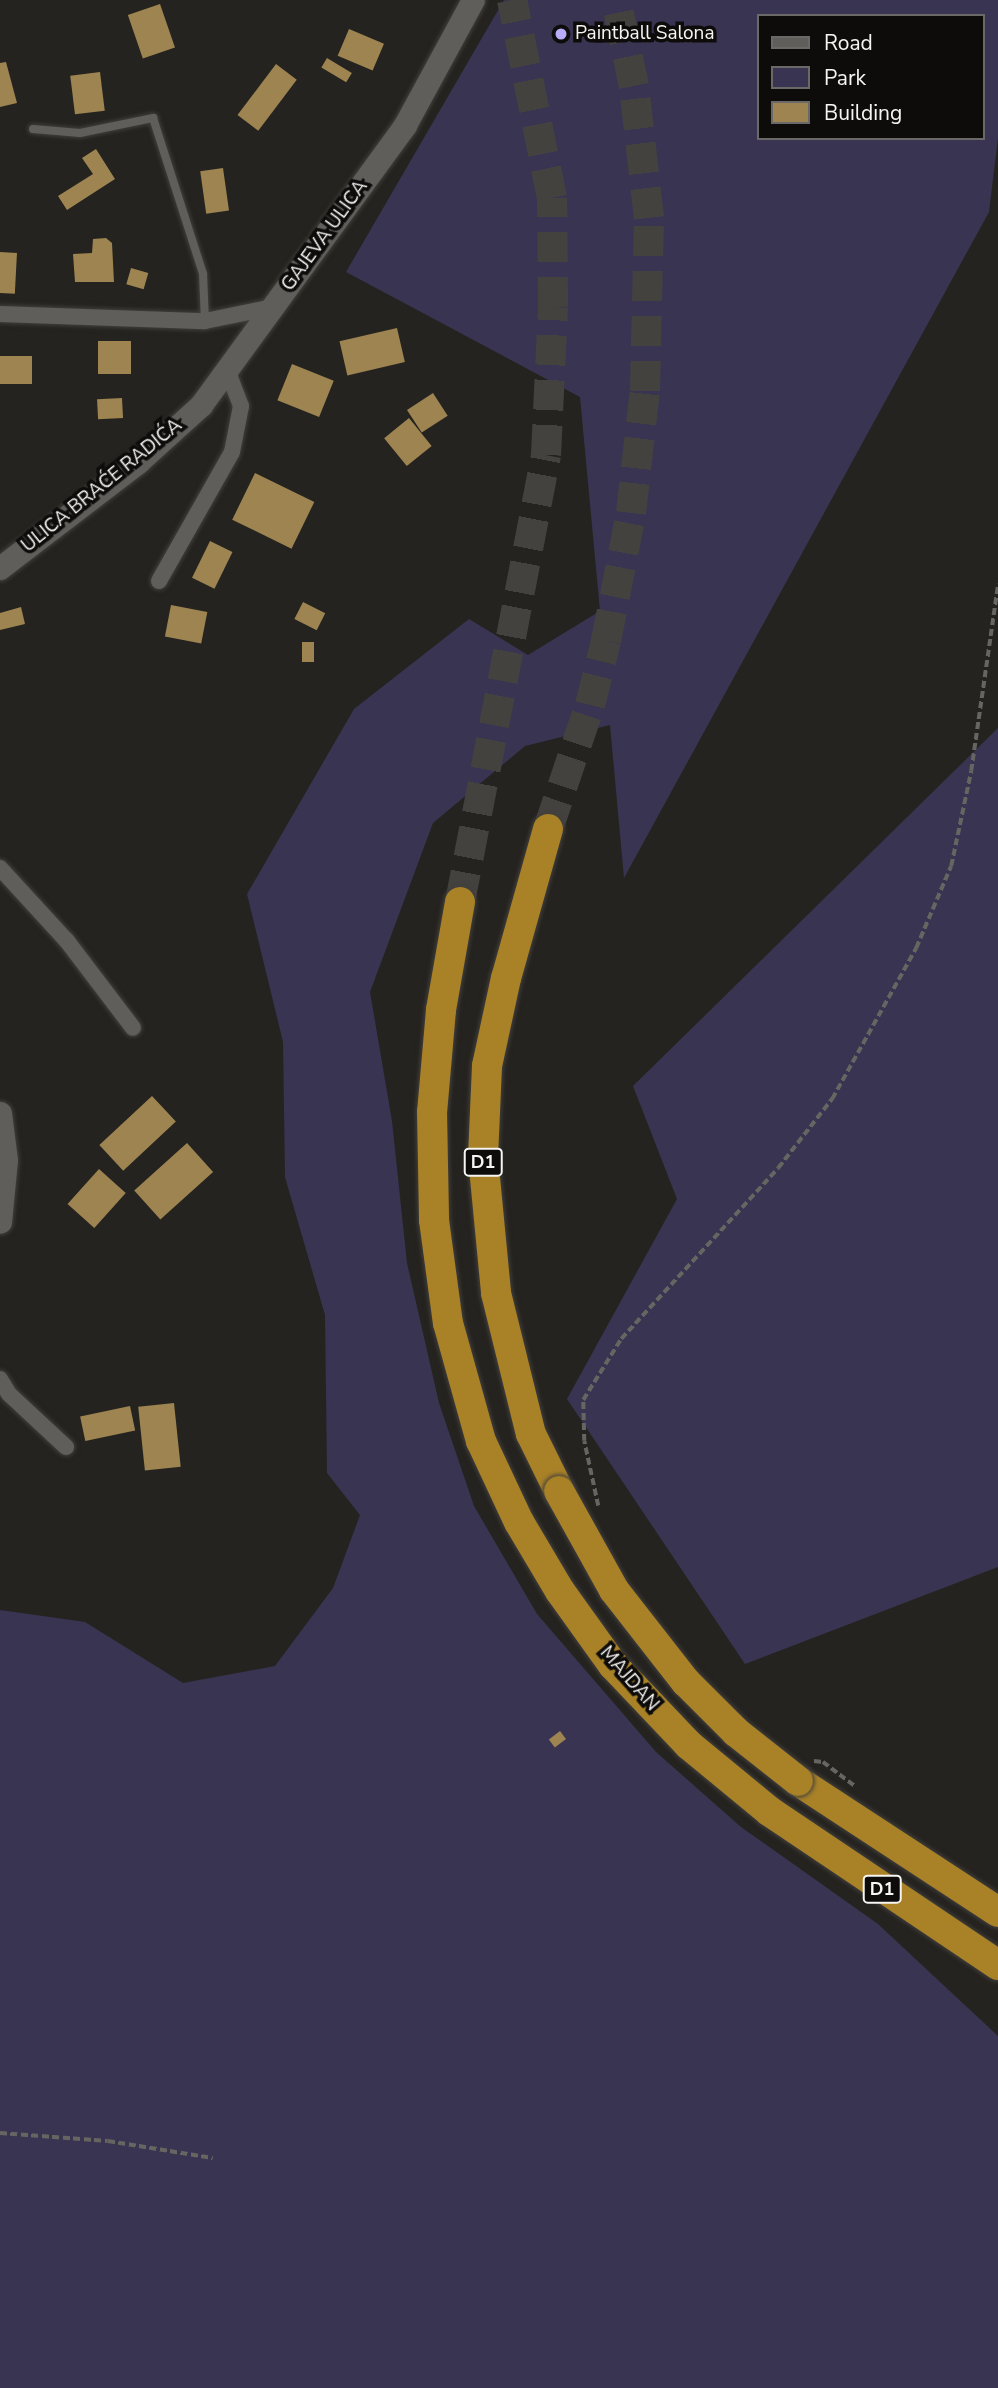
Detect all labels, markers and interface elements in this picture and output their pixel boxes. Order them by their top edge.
legend [757,14,984,140]
place label: Paintball Salona [575,23,714,45]
marker: Paintball Salona [553,26,569,42]
text: Road [824,29,873,57]
text: Park [824,64,866,92]
text: Building [824,99,902,127]
street label: GAJEVA ULICA [277,176,373,296]
street label: ULICA BRAĆE RADIĆA [17,414,187,558]
road number: D1 [462,1148,504,1176]
street label: MAJDAN [595,1642,663,1716]
road number: D1 [861,1874,903,1903]

